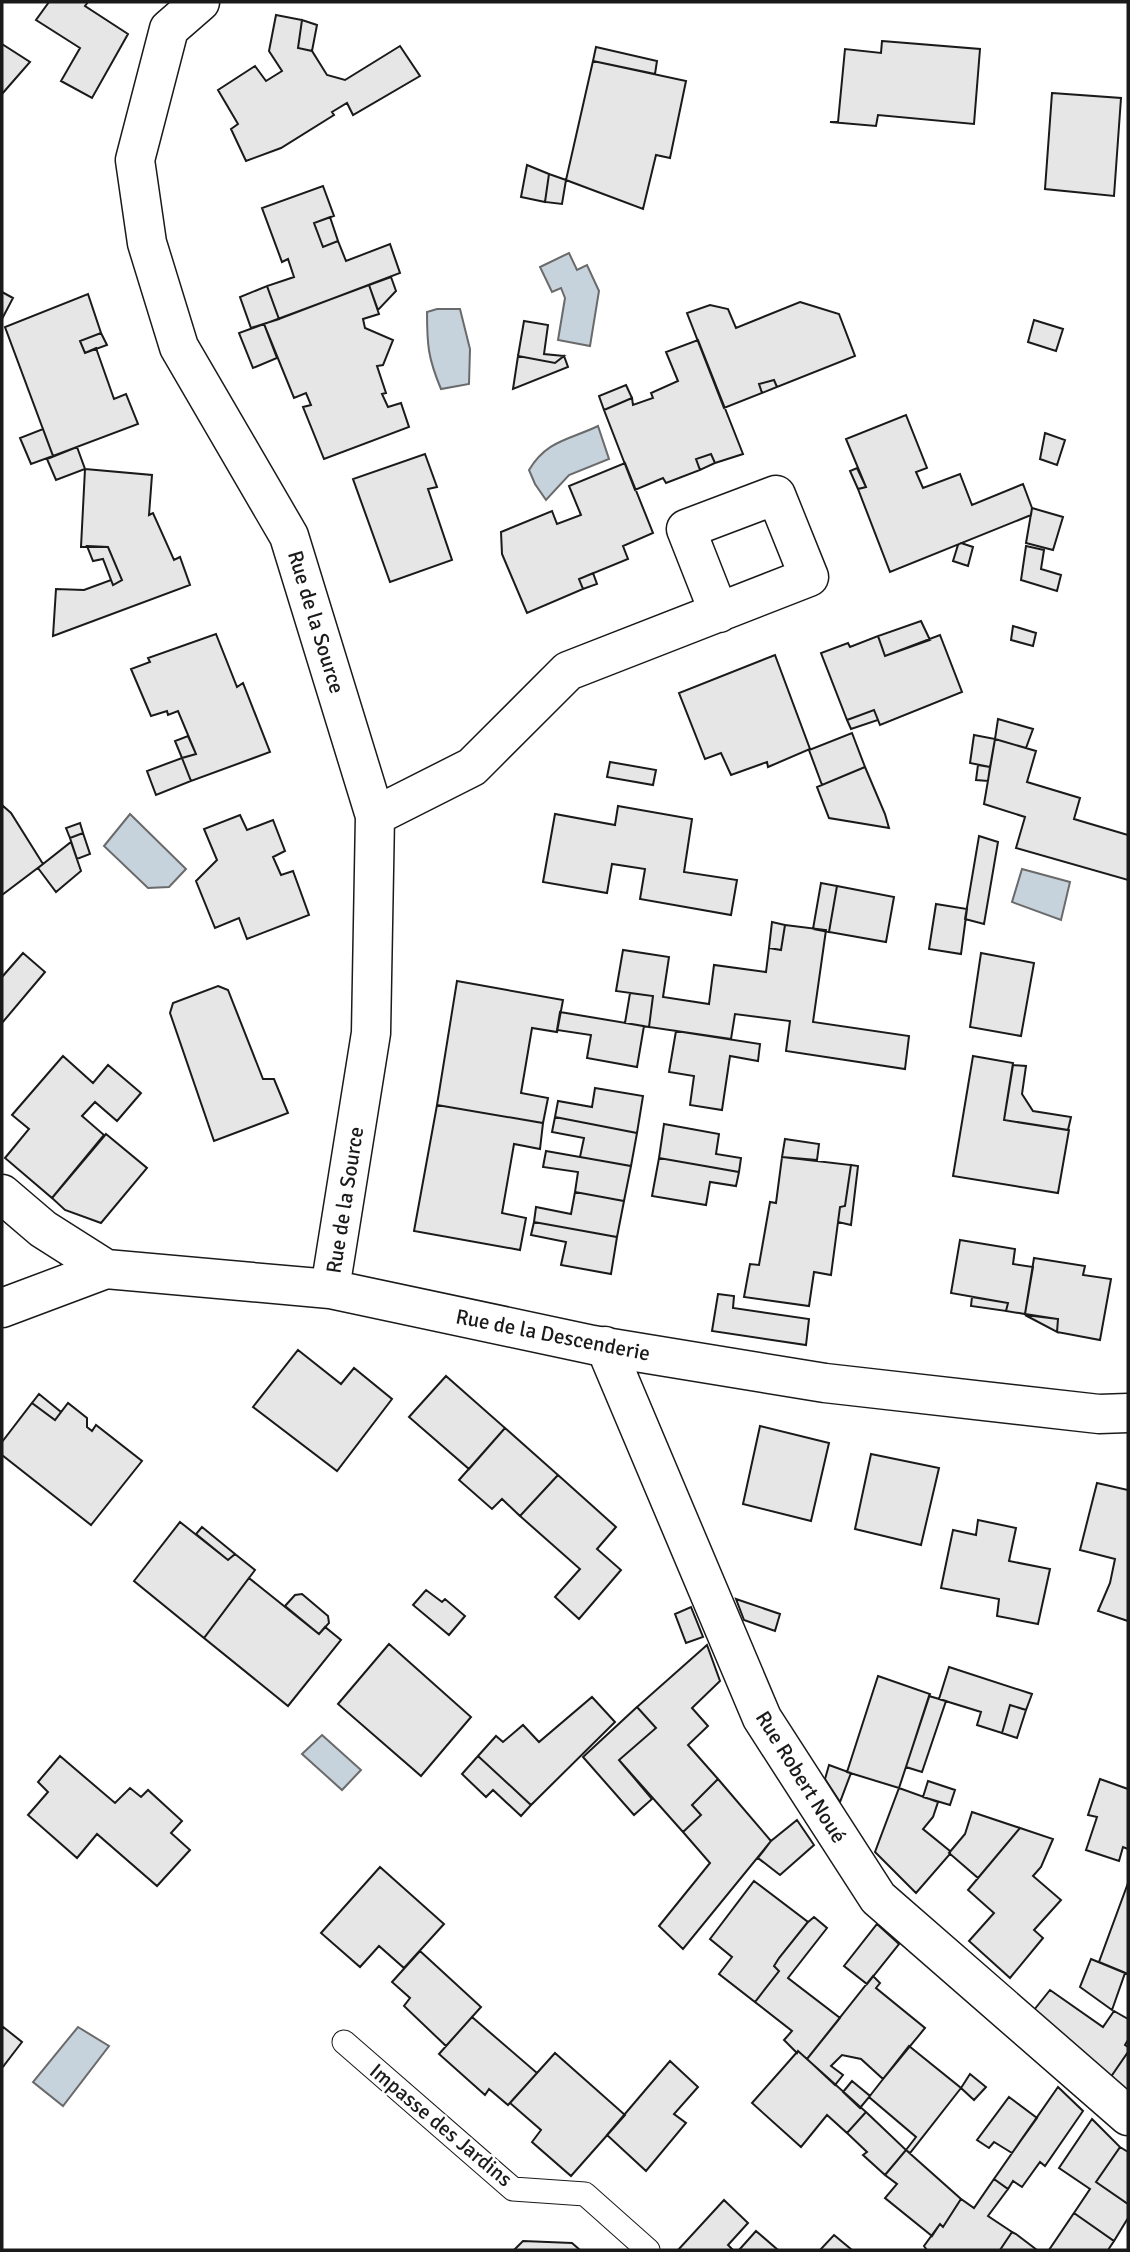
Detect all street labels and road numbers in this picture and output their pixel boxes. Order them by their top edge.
street label: Rue de la Source [282,547,350,697]
street label: Rue de la Source [321,1125,369,1275]
street label: Rue de la Descenderie [454,1303,652,1367]
street label: Rue Robert Noué [750,1706,852,1848]
street label: Impasse des Jardins [364,2058,518,2192]

